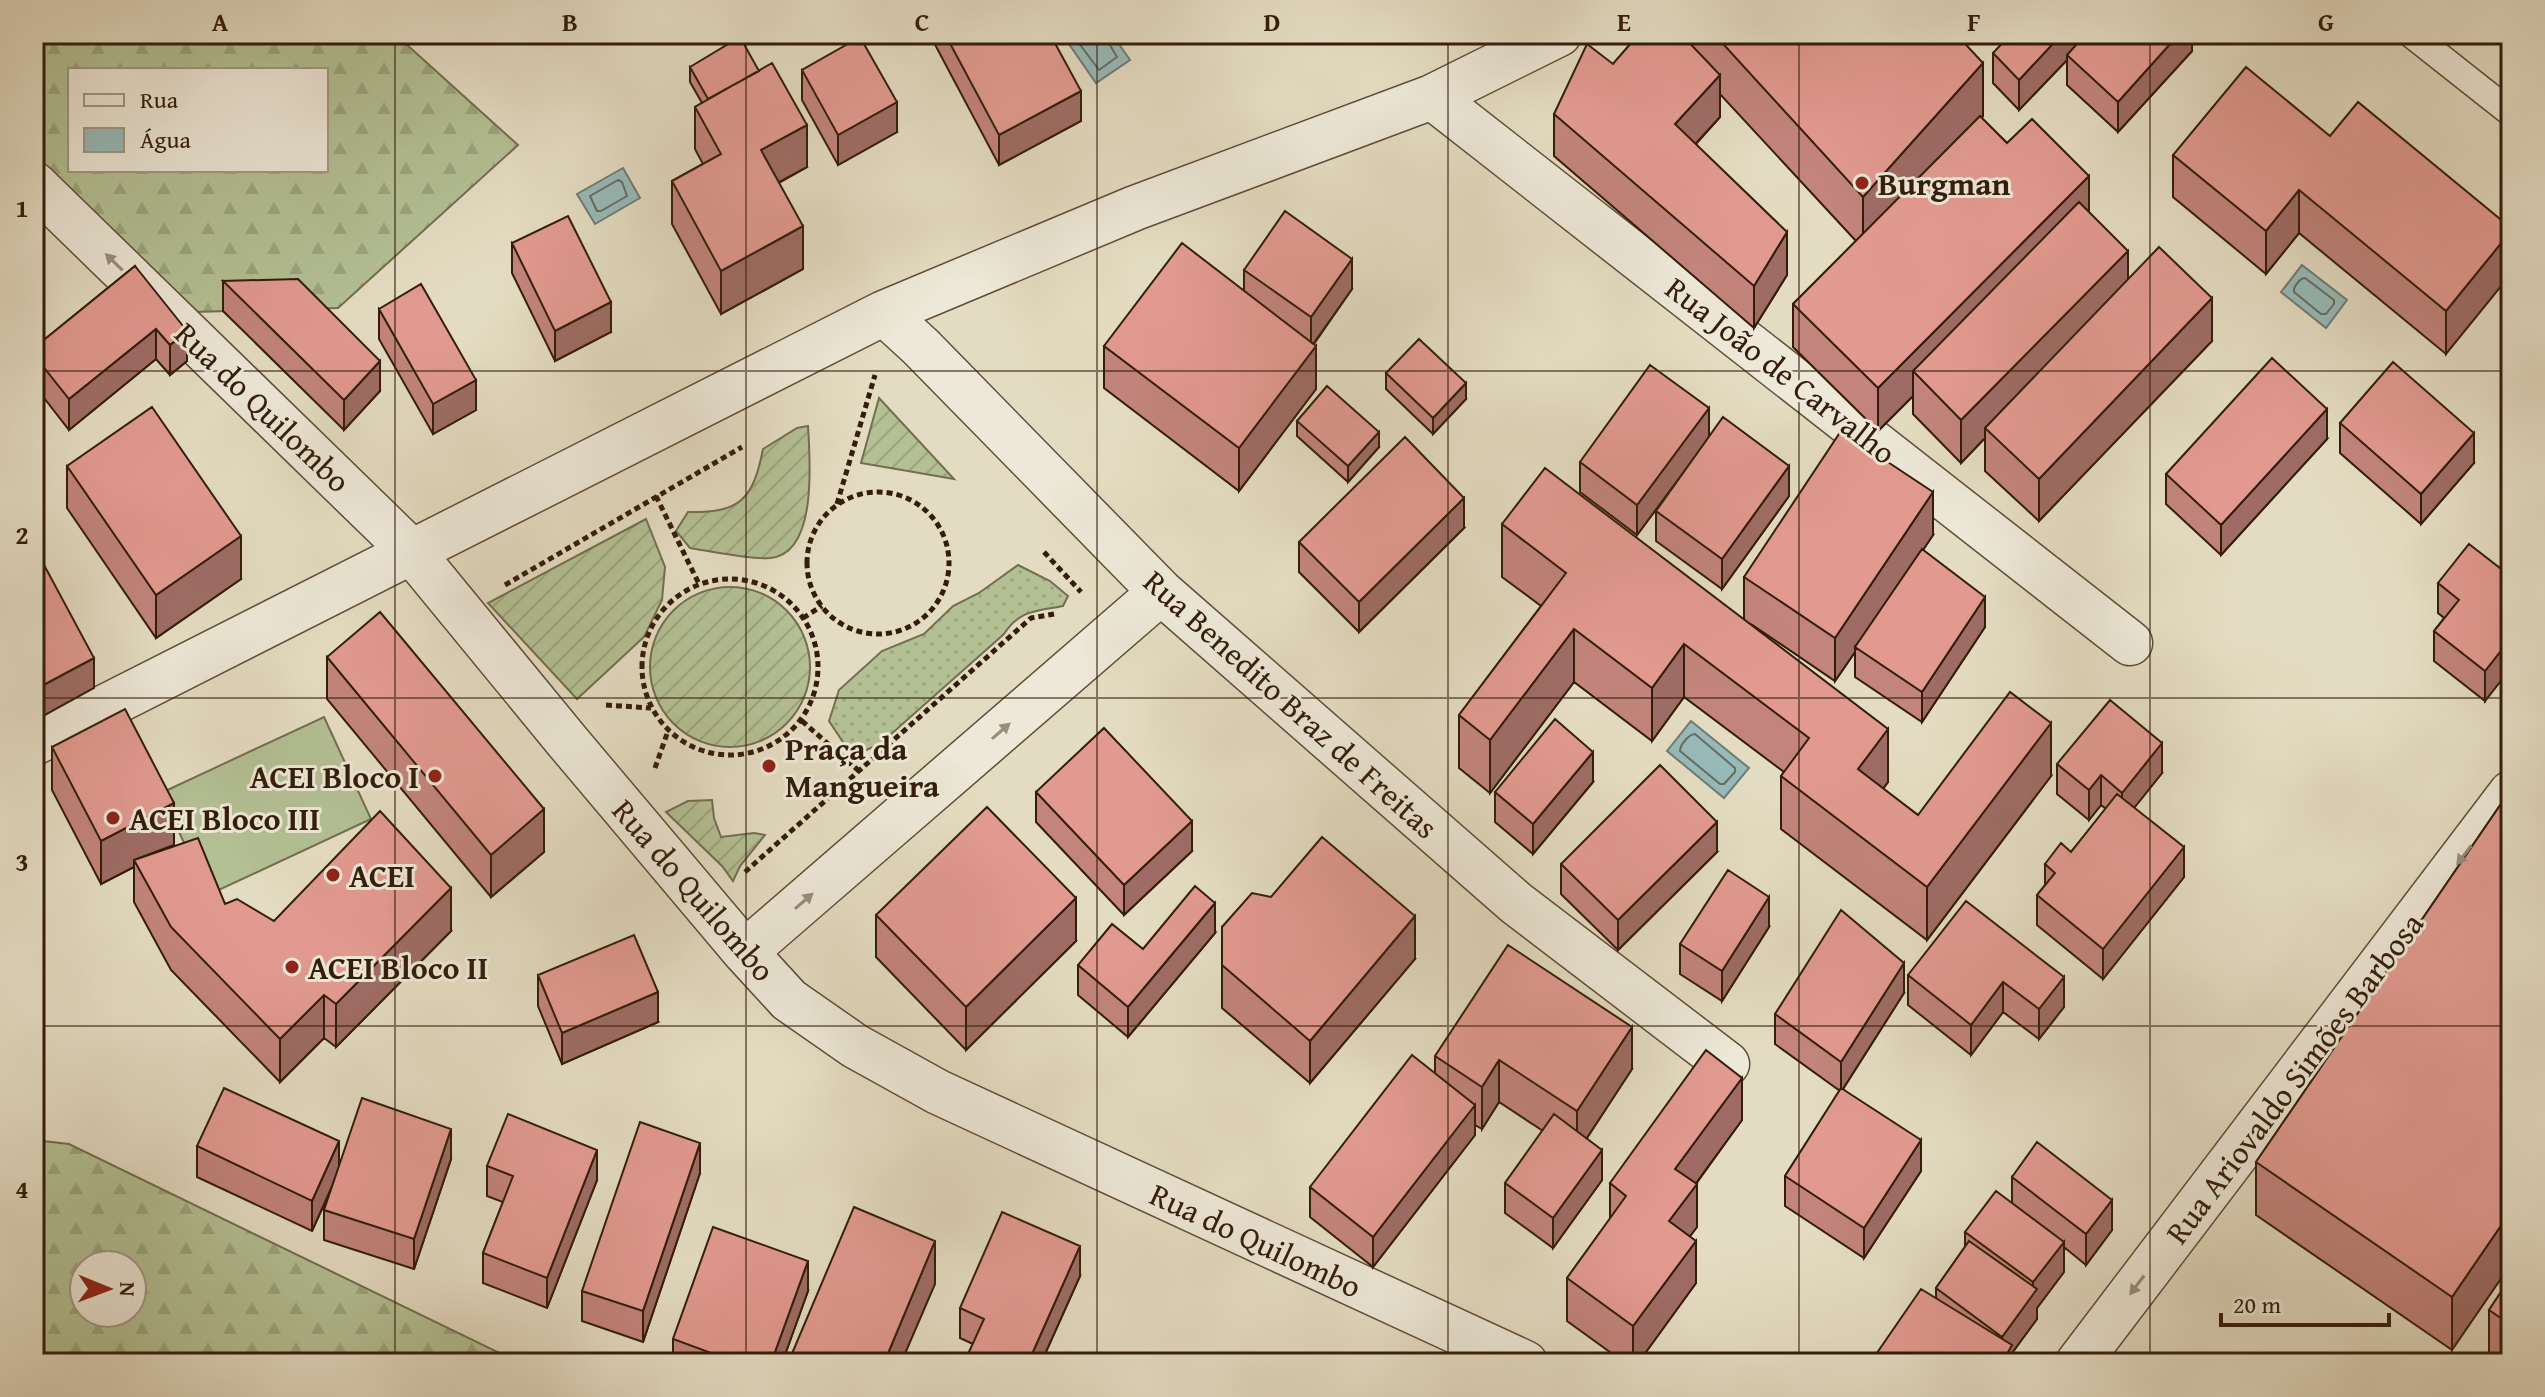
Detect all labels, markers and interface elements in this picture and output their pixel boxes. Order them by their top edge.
text: A [212,2,229,41]
text: B [562,2,578,41]
text: C [915,2,929,41]
text: D [1264,2,1280,41]
text: E [1617,2,1631,41]
text: F [1967,2,1981,41]
text: G [2318,2,2334,41]
legend [68,68,328,172]
text: Rua [140,82,179,117]
text: Água [140,122,191,157]
place label: Burgman [1878,160,2011,207]
marker: Burgman [1853,174,1871,192]
text: 1 [15,188,29,227]
one-way arrow [105,254,124,272]
street label: Rua João de Carvalho [1656,265,1906,475]
street label: Rua do Quilombo [165,311,361,503]
text: 2 [15,515,29,554]
street label: Rua Benedito Braz de Freitas [1133,559,1449,849]
one-way arrow [990,723,1010,740]
place label: Praça da Mangueira [785,725,940,809]
place label: ACEI Bloco I [250,753,419,800]
marker: Praça da Mangueira [760,757,778,775]
marker: ACEI Bloco I [426,767,444,785]
street label: Rua do Quilombo [601,788,787,992]
place label: ACEI Bloco III [129,795,320,842]
marker: ACEI Bloco III [104,809,122,827]
text: 3 [15,842,29,881]
one-way arrow [2456,845,2472,865]
place label: ACEI [349,852,415,899]
marker: ACEI [324,866,342,884]
one-way arrow [794,893,814,910]
street label: Rua Ariovaldo Simões Barbosa [2154,903,2434,1253]
place label: ACEI Bloco II [308,944,488,991]
marker: ACEI Bloco II [283,958,301,976]
text: 4 [15,1169,29,1208]
street label: Rua do Quilombo [1143,1170,1369,1310]
north arrow [68,1249,148,1329]
one-way arrow [2129,1275,2145,1295]
scale bar [2221,1277,2389,1327]
text: N [112,1282,144,1297]
text: 20 m [2233,1287,2281,1322]

